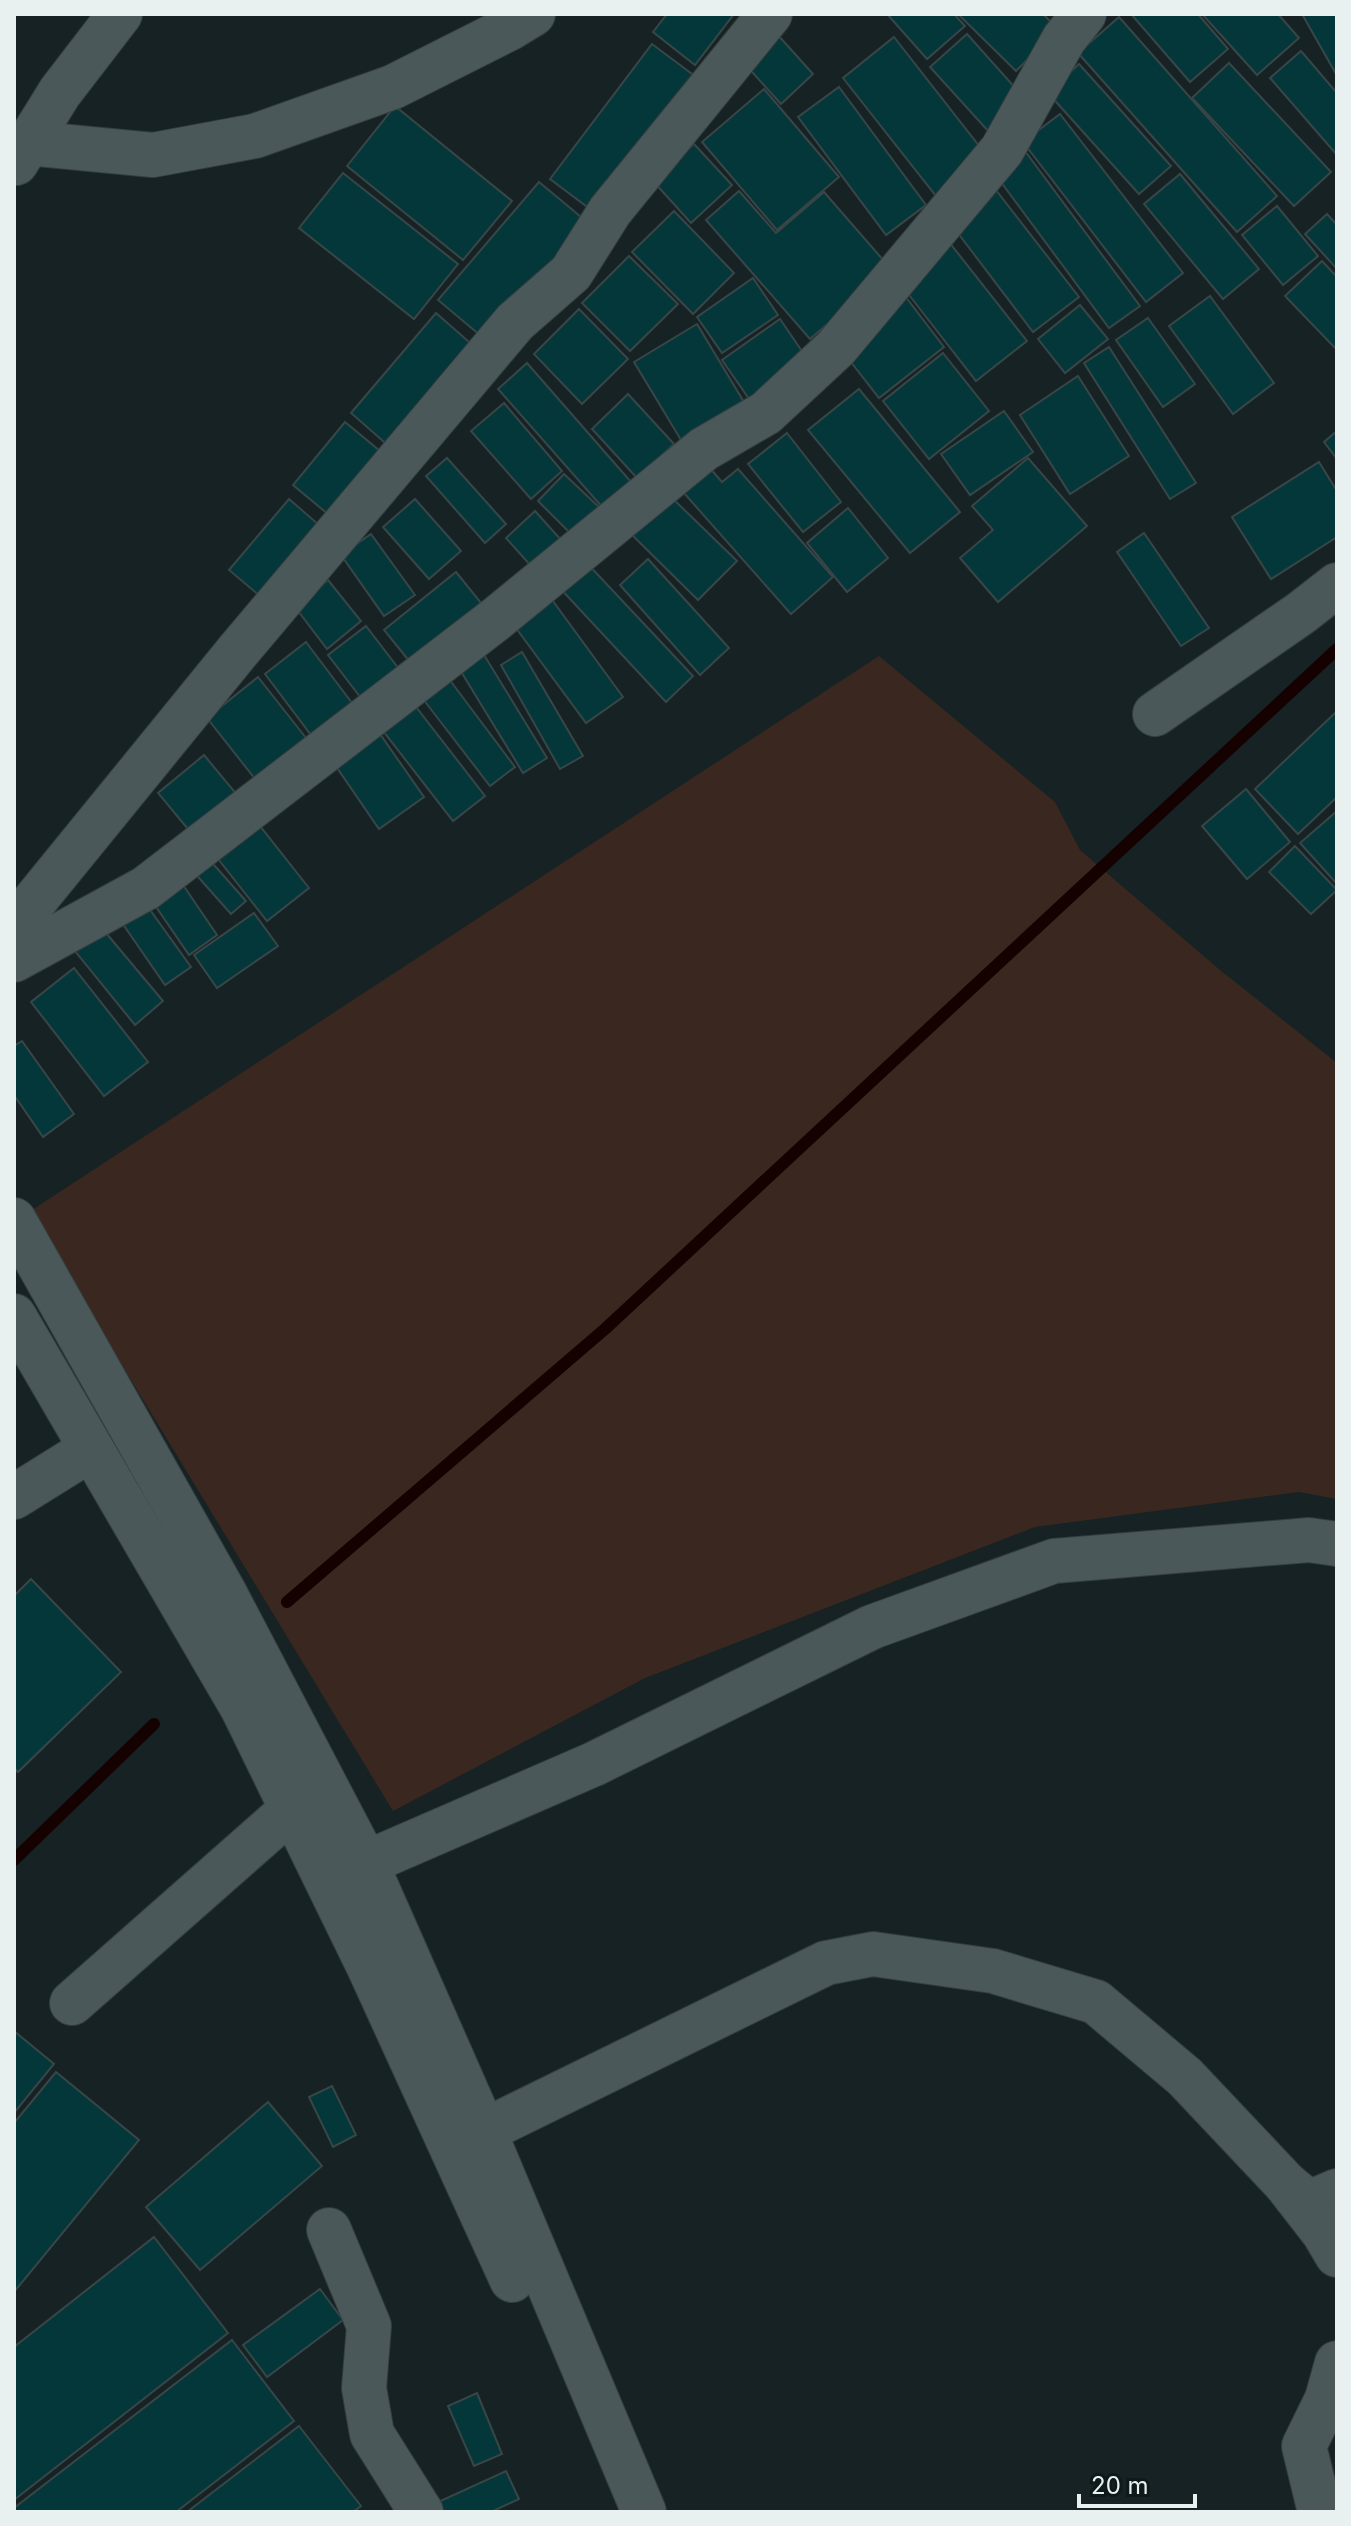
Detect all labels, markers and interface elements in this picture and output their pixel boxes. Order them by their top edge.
scale bar [1079,2458,1195,2508]
text: 20 m [1091,2471,1149,2500]

